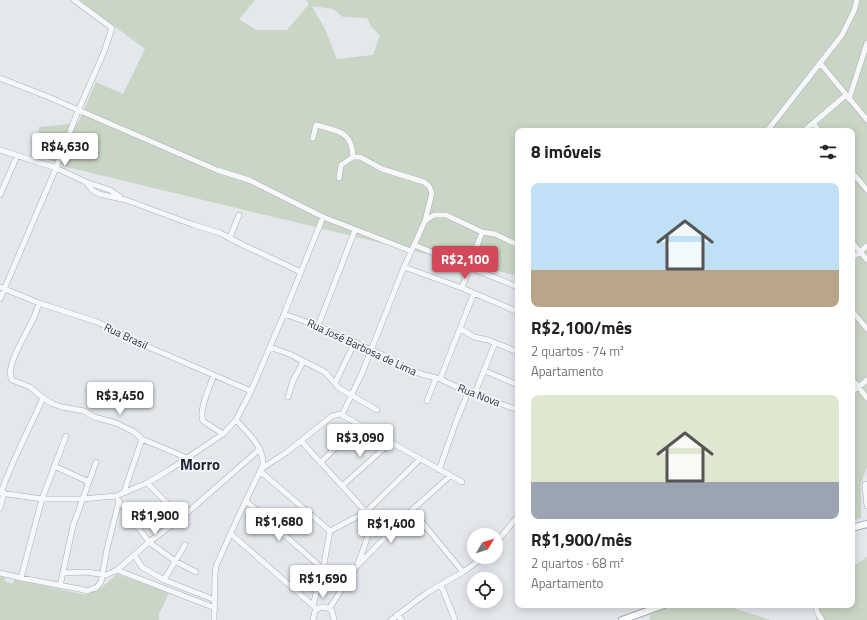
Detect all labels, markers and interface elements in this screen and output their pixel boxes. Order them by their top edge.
pin: R$4,630 [28,133,102,167]
text: R$4,630 [41,136,89,156]
text: 8 imóveis [531,139,601,165]
icon: filters [817,141,839,163]
icon: home [649,209,721,281]
pin: R$2,100 [428,246,502,280]
text: R$2,100 [441,249,489,269]
street label: Rua José Barbosa de Lima [304,315,420,380]
text: R$2,100/mês [531,315,632,341]
street label: Rua Brasil [101,319,151,353]
text: 2 quartos · 74 m² [531,341,624,361]
text: Apartamento [531,361,604,381]
street label: Rua Nova [455,380,503,411]
pin: R$3,450 [83,382,157,416]
text: R$3,450 [96,385,144,405]
icon: home [649,421,721,493]
pin: R$3,090 [323,424,397,458]
text: R$3,090 [336,427,384,447]
district label: Morro [180,453,220,476]
pin: R$1,900 [118,502,192,536]
text: R$1,900 [131,505,179,525]
pin: R$1,680 [242,508,316,542]
pin: R$1,400 [354,510,428,544]
text: R$1,680 [255,511,303,531]
text: R$1,400 [367,513,415,533]
text: R$1,900/mês [531,527,632,553]
north arrow [467,528,503,564]
map controls [467,528,503,608]
text: 2 quartos · 68 m² [531,553,624,573]
pin: R$1,690 [286,565,360,599]
text: R$1,690 [299,568,347,588]
button: locate [467,572,503,608]
text: Apartamento [531,573,604,593]

